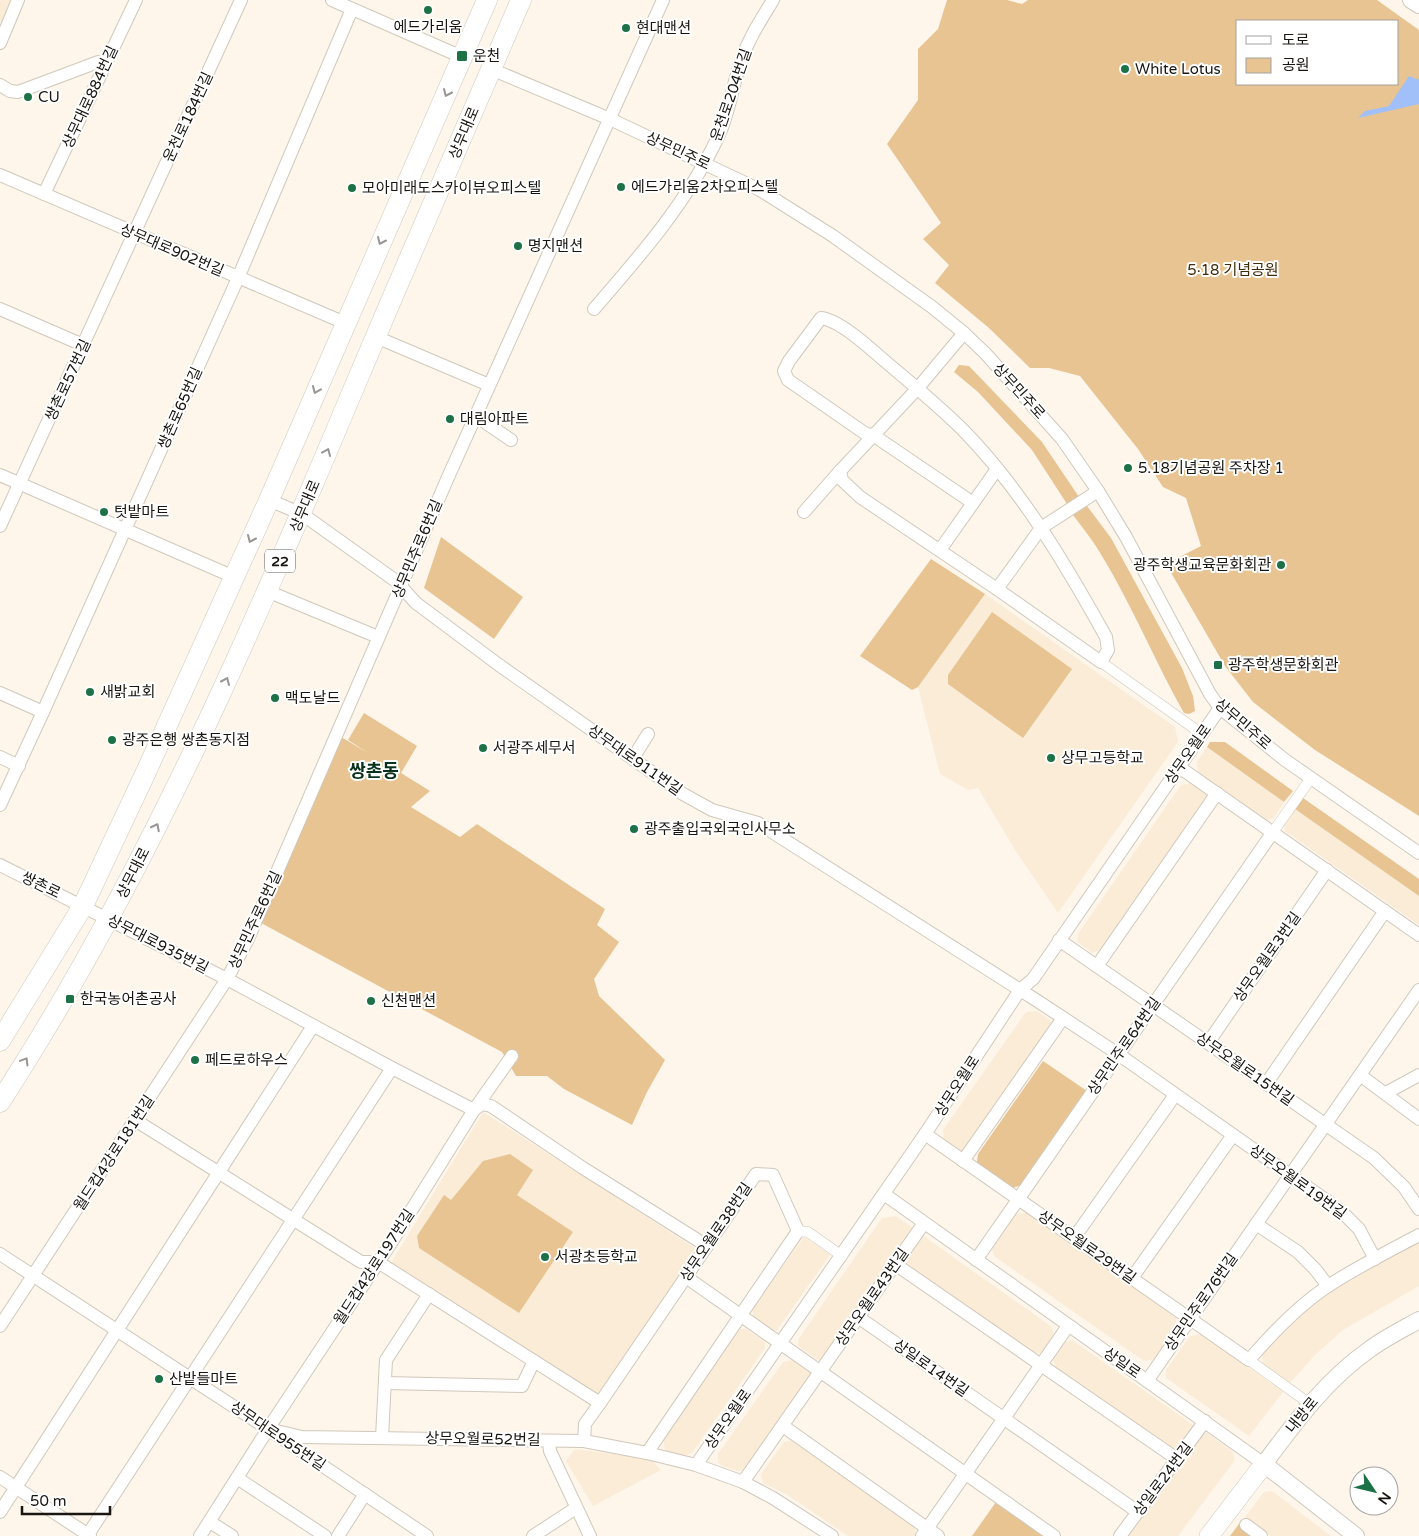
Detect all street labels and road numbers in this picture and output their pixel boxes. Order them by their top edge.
street label: 상무대로884번길 [58,43,122,151]
street label: 운천로204번길 [707,46,755,144]
street label: 운천로184번길 [159,69,217,165]
street label: 상무대로 [445,104,483,162]
street label: 상무민주로 [643,128,713,174]
street label: 상무대로902번길 [117,220,227,280]
street label: 쌍촌로57번길 [41,336,95,424]
street label: 상무민주로 [989,359,1049,423]
street label: 쌍촌로65번길 [154,364,206,452]
street label: 상무대로 [286,477,324,535]
street label: 상무민주로6번길 [388,497,446,601]
road number: 22 [265,550,295,572]
street label: 상무민주로 [1211,695,1275,753]
street label: 상무대로911번길 [584,721,686,799]
street label: 상무오월로 [1161,721,1215,787]
street label: 상무대로 [112,844,154,902]
street label: 쌍촌로 [18,868,64,902]
street label: 상무민주로6번길 [224,868,286,972]
street label: 상무오월로3번길 [1229,908,1305,1006]
street label: 상무대로935번길 [104,911,212,977]
street label: 상무민주로64번길 [1084,994,1164,1098]
street label: 상무오월로15번길 [1193,1029,1297,1109]
street label: 상무오월로 [931,1052,983,1120]
street label: 월드컵4강로181번길 [70,1092,158,1214]
street label: 상무오월로19번길 [1246,1141,1350,1223]
street label: 상무오월로38번길 [676,1179,756,1285]
street label: 월드컵4강로197번길 [330,1206,418,1328]
street label: 상무오월로29번길 [1035,1207,1139,1287]
street label: 상무오월로43번길 [832,1245,912,1349]
street label: 상무민주로76번길 [1161,1250,1241,1354]
street label: 상일로14번길 [890,1335,972,1401]
street label: 상일로 [1100,1344,1144,1382]
street label: 상무오월로 [701,1386,755,1452]
street label: 내방로 [1282,1393,1322,1437]
street label: 상무대로955번길 [227,1397,329,1475]
street label: 상무오월로52번길 [425,1429,541,1449]
street label: 상일로24번길 [1129,1439,1197,1519]

